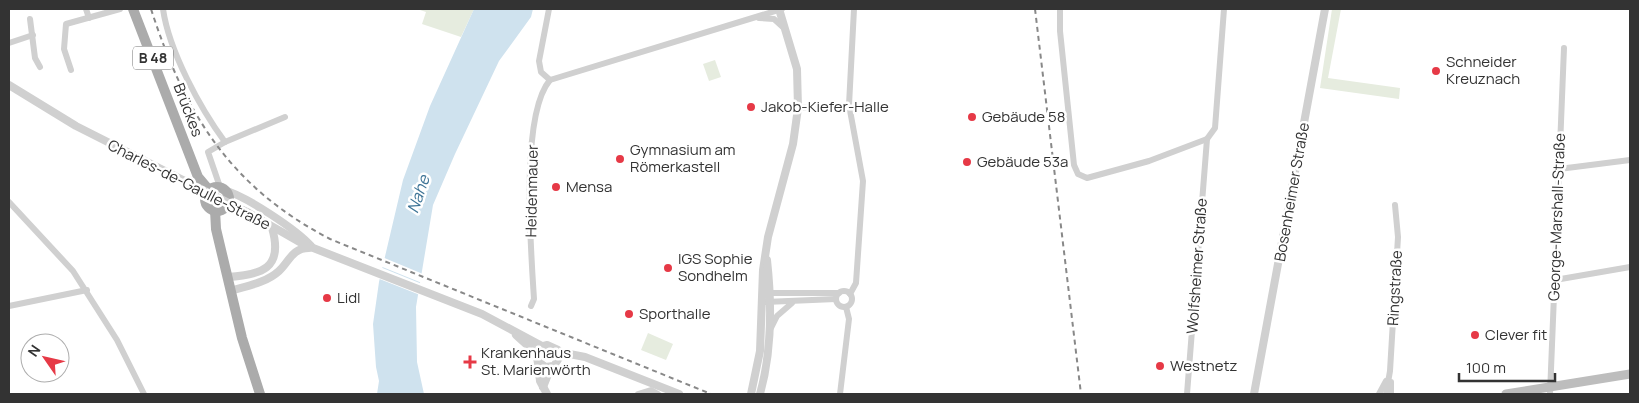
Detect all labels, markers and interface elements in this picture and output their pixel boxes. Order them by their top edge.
road number: B 48 [133,46,173,70]
place label: Schneider Kreuznach [1446,51,1520,89]
marker: Schneider Kreuznach [1430,65,1442,77]
street label: Brückes [169,80,208,140]
place label: Jakob-Kiefer-Halle [761,96,889,117]
marker: Jakob-Kiefer-Halle [745,101,757,113]
place label: Gebäude 58 [982,106,1066,127]
marker: Gebäude 58 [966,111,978,123]
street label: Bosenheimer Straße [1269,121,1314,263]
street label: George-Marshall-Straße [1543,132,1570,301]
street label: Charles-de-Gaulle-Straße [104,134,274,235]
place label: Gymnasium am Römerkastell [630,139,736,177]
street label: Heidenmauer [520,144,543,238]
place label: Gebäude 53a [977,151,1068,172]
marker: Gymnasium am Römerkastell [614,153,626,165]
marker: Gebäude 53a [961,156,973,168]
water label: Nahe [401,171,435,216]
place label: Mensa [566,176,612,197]
marker: Mensa [550,181,562,193]
street label: Wolfsheimer Straße [1181,197,1212,335]
place label: IGS Sophie Sondhelm [678,248,753,286]
street label: Ringstraße [1382,249,1407,326]
marker: IGS Sophie Sondhelm [662,262,674,274]
place label: Lidl [337,287,361,308]
marker: Lidl [321,292,333,304]
place label: Sporthalle [639,303,711,324]
marker: Sporthalle [623,308,635,320]
place label: Clever fit [1485,324,1547,345]
marker: Clever fit [1469,329,1481,341]
north arrow [20,333,70,383]
text: N [23,341,44,360]
place label: Krankenhaus St. Marienwörth [481,342,591,380]
scale bar [1459,350,1555,382]
marker: Krankenhaus St. Marienwörth [463,355,477,369]
place label: Westnetz [1170,355,1237,376]
text: 100 m [1466,357,1506,378]
marker: Westnetz [1154,360,1166,372]

